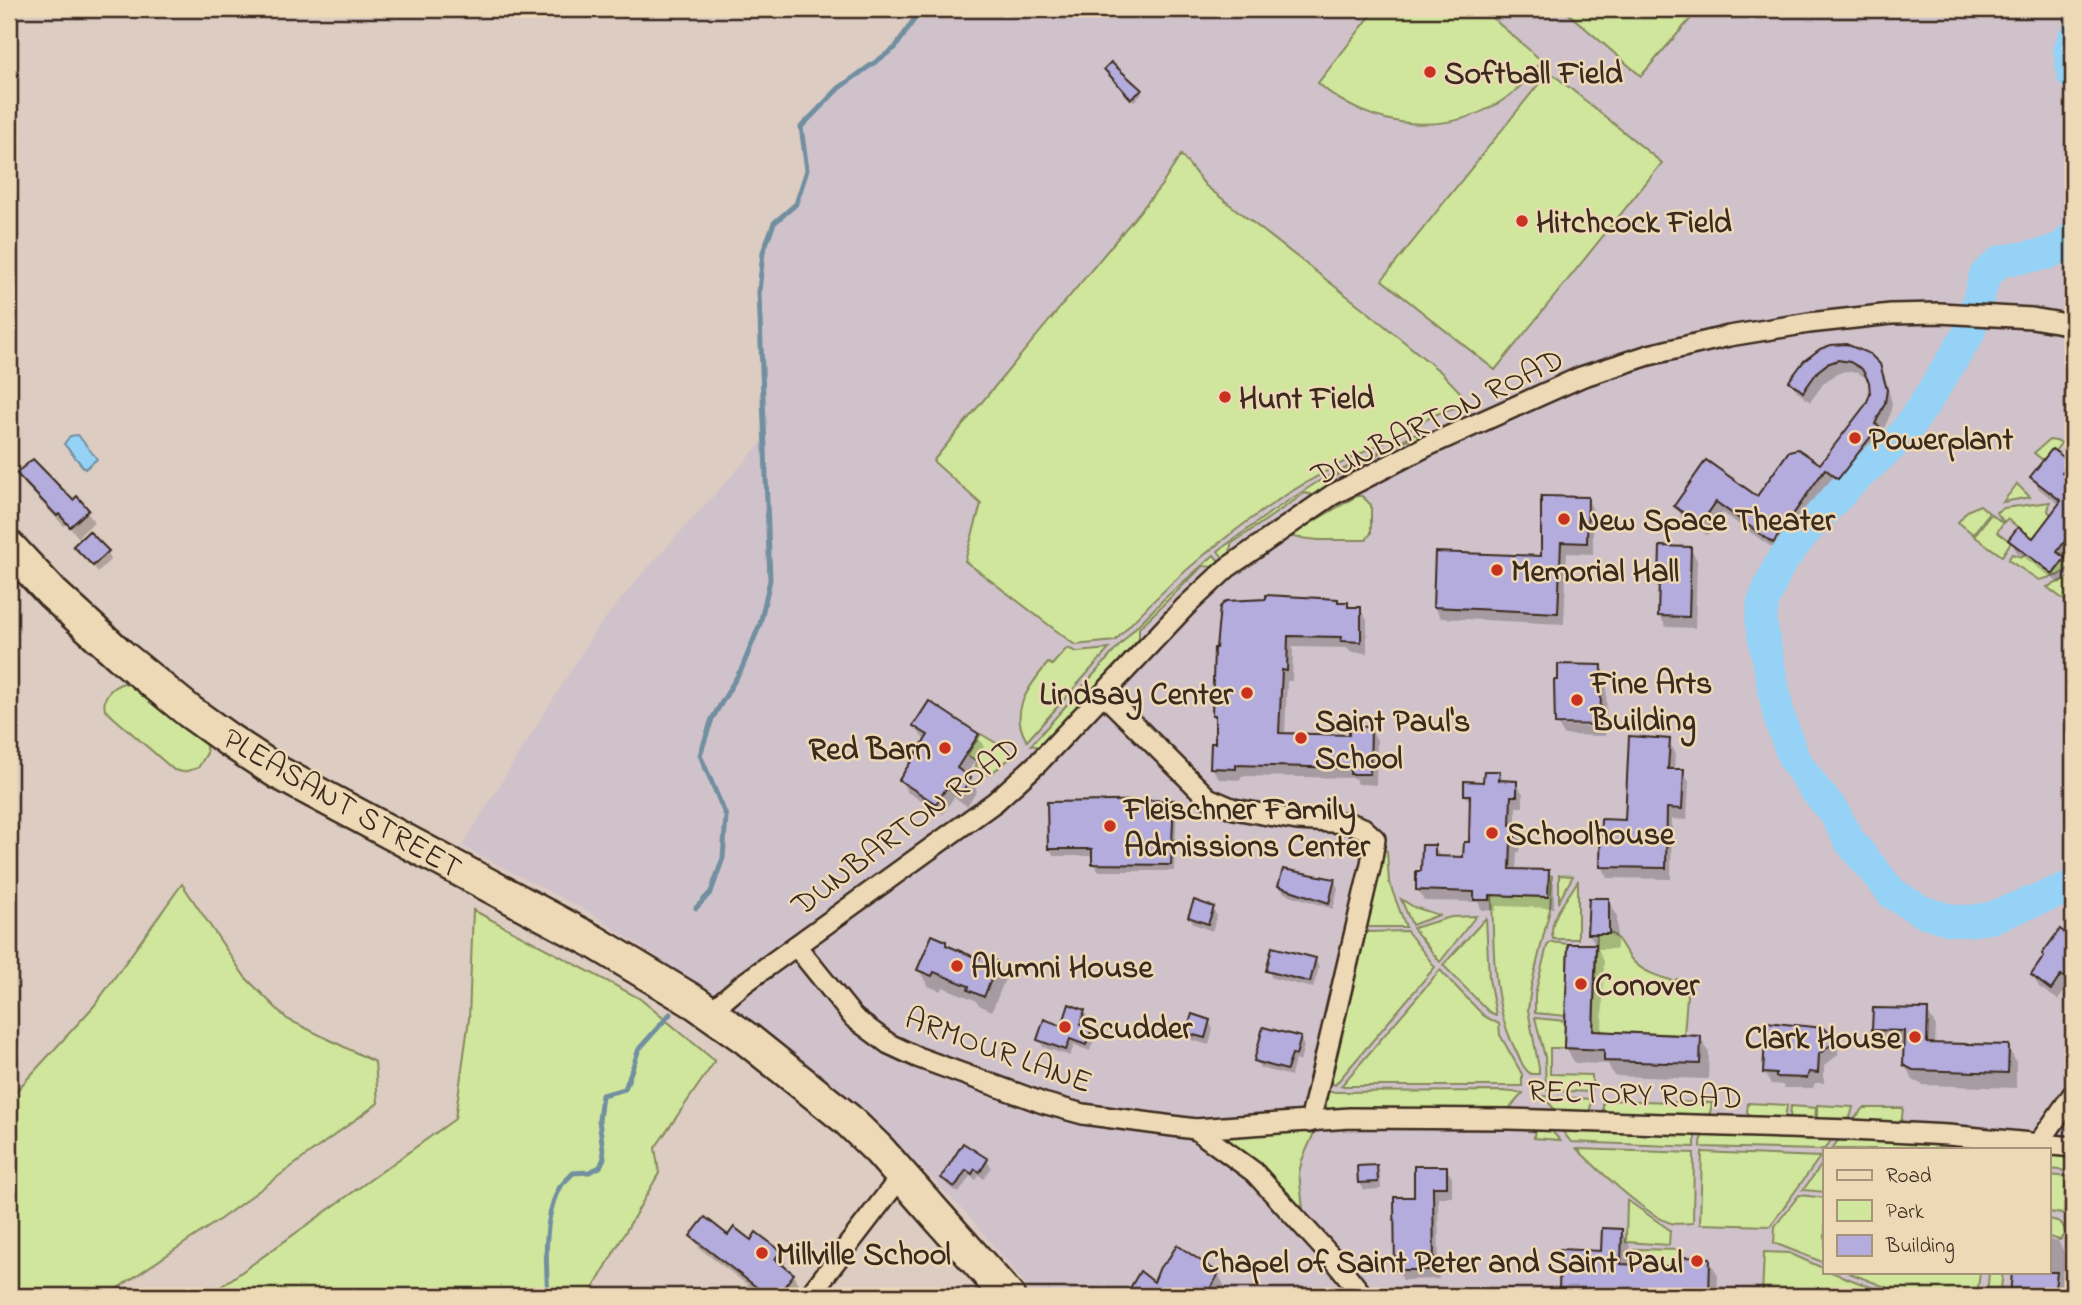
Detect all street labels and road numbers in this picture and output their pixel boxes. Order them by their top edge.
street label: DUNBARTON ROAD [1304,338,1573,501]
street label: PLEASANT STREET [213,717,470,893]
street label: DUNBARTON ROAD [782,726,1031,930]
street label: ARMOUR LANE [898,997,1098,1108]
street label: RECTORY ROAD [1527,1069,1743,1124]

